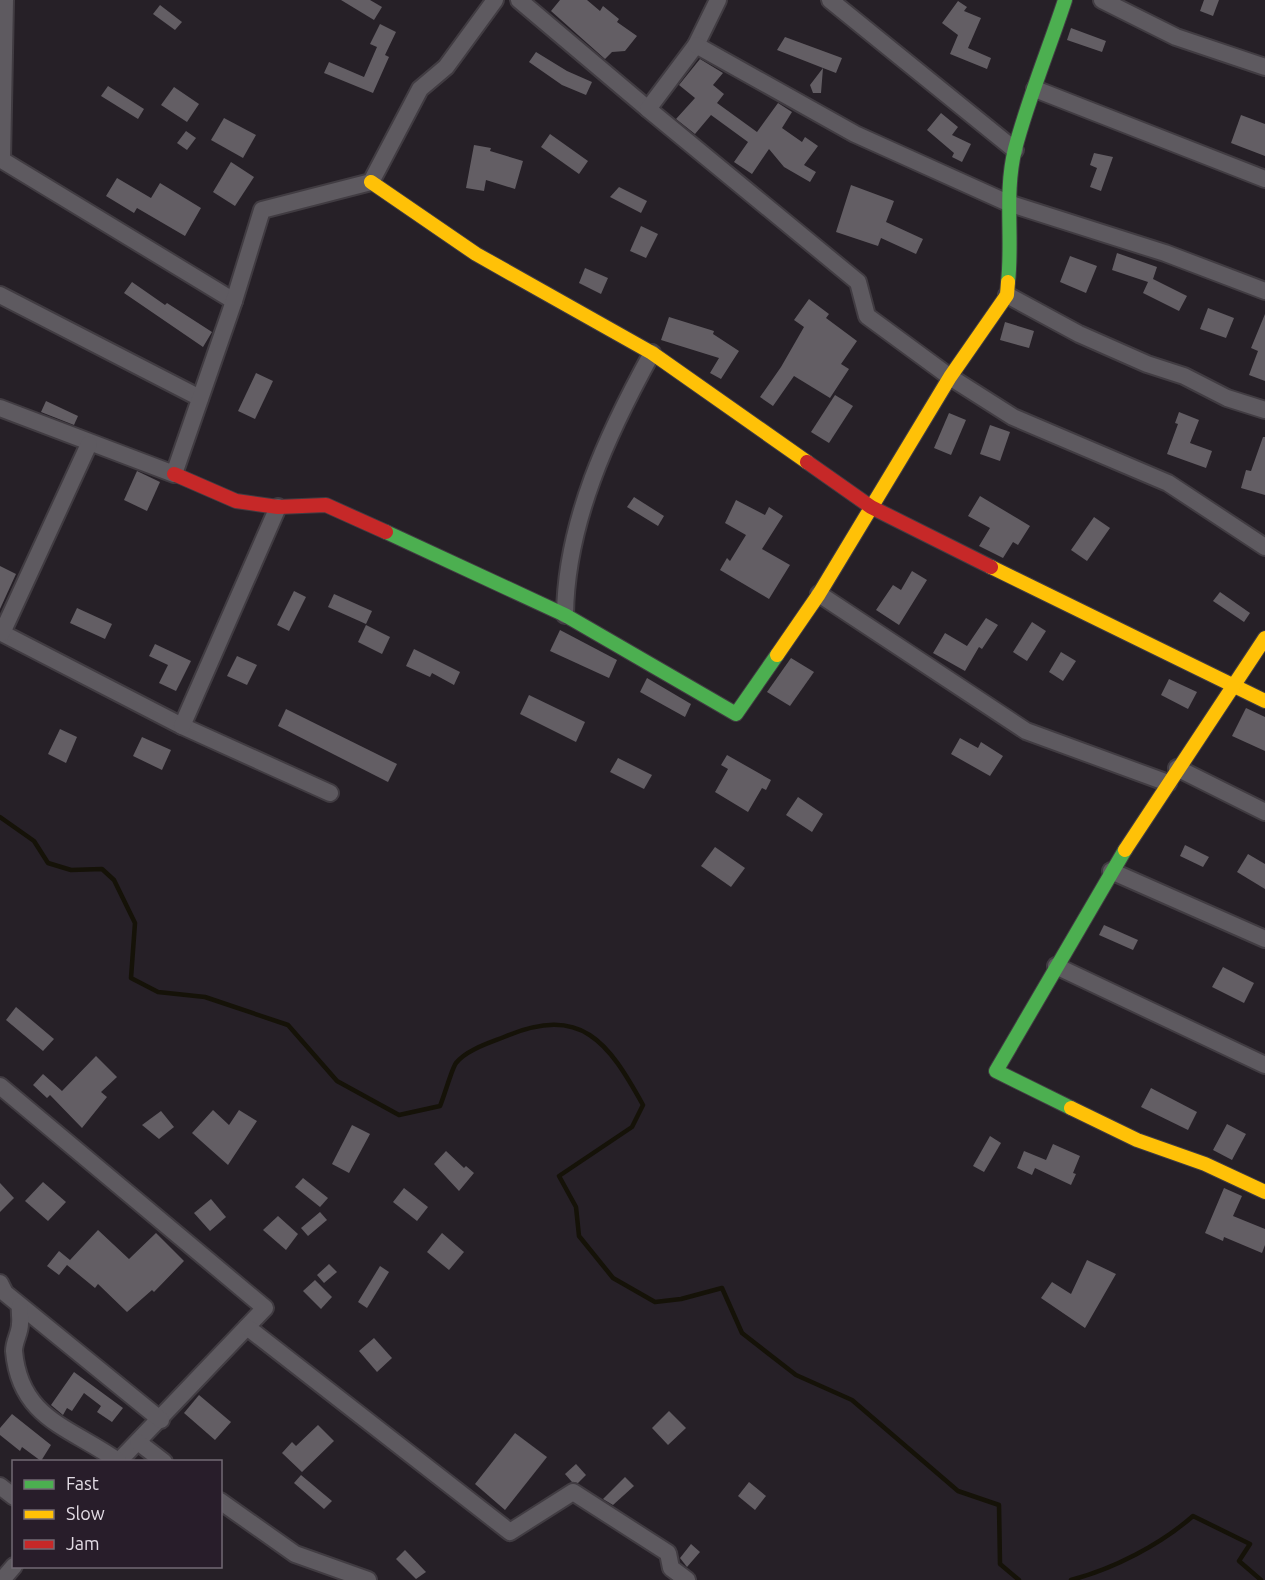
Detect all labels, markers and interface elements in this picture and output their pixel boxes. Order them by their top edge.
legend [12,1460,222,1568]
text: Fast [66,1473,99,1493]
text: Slow [66,1503,105,1523]
text: Jam [66,1533,100,1553]

